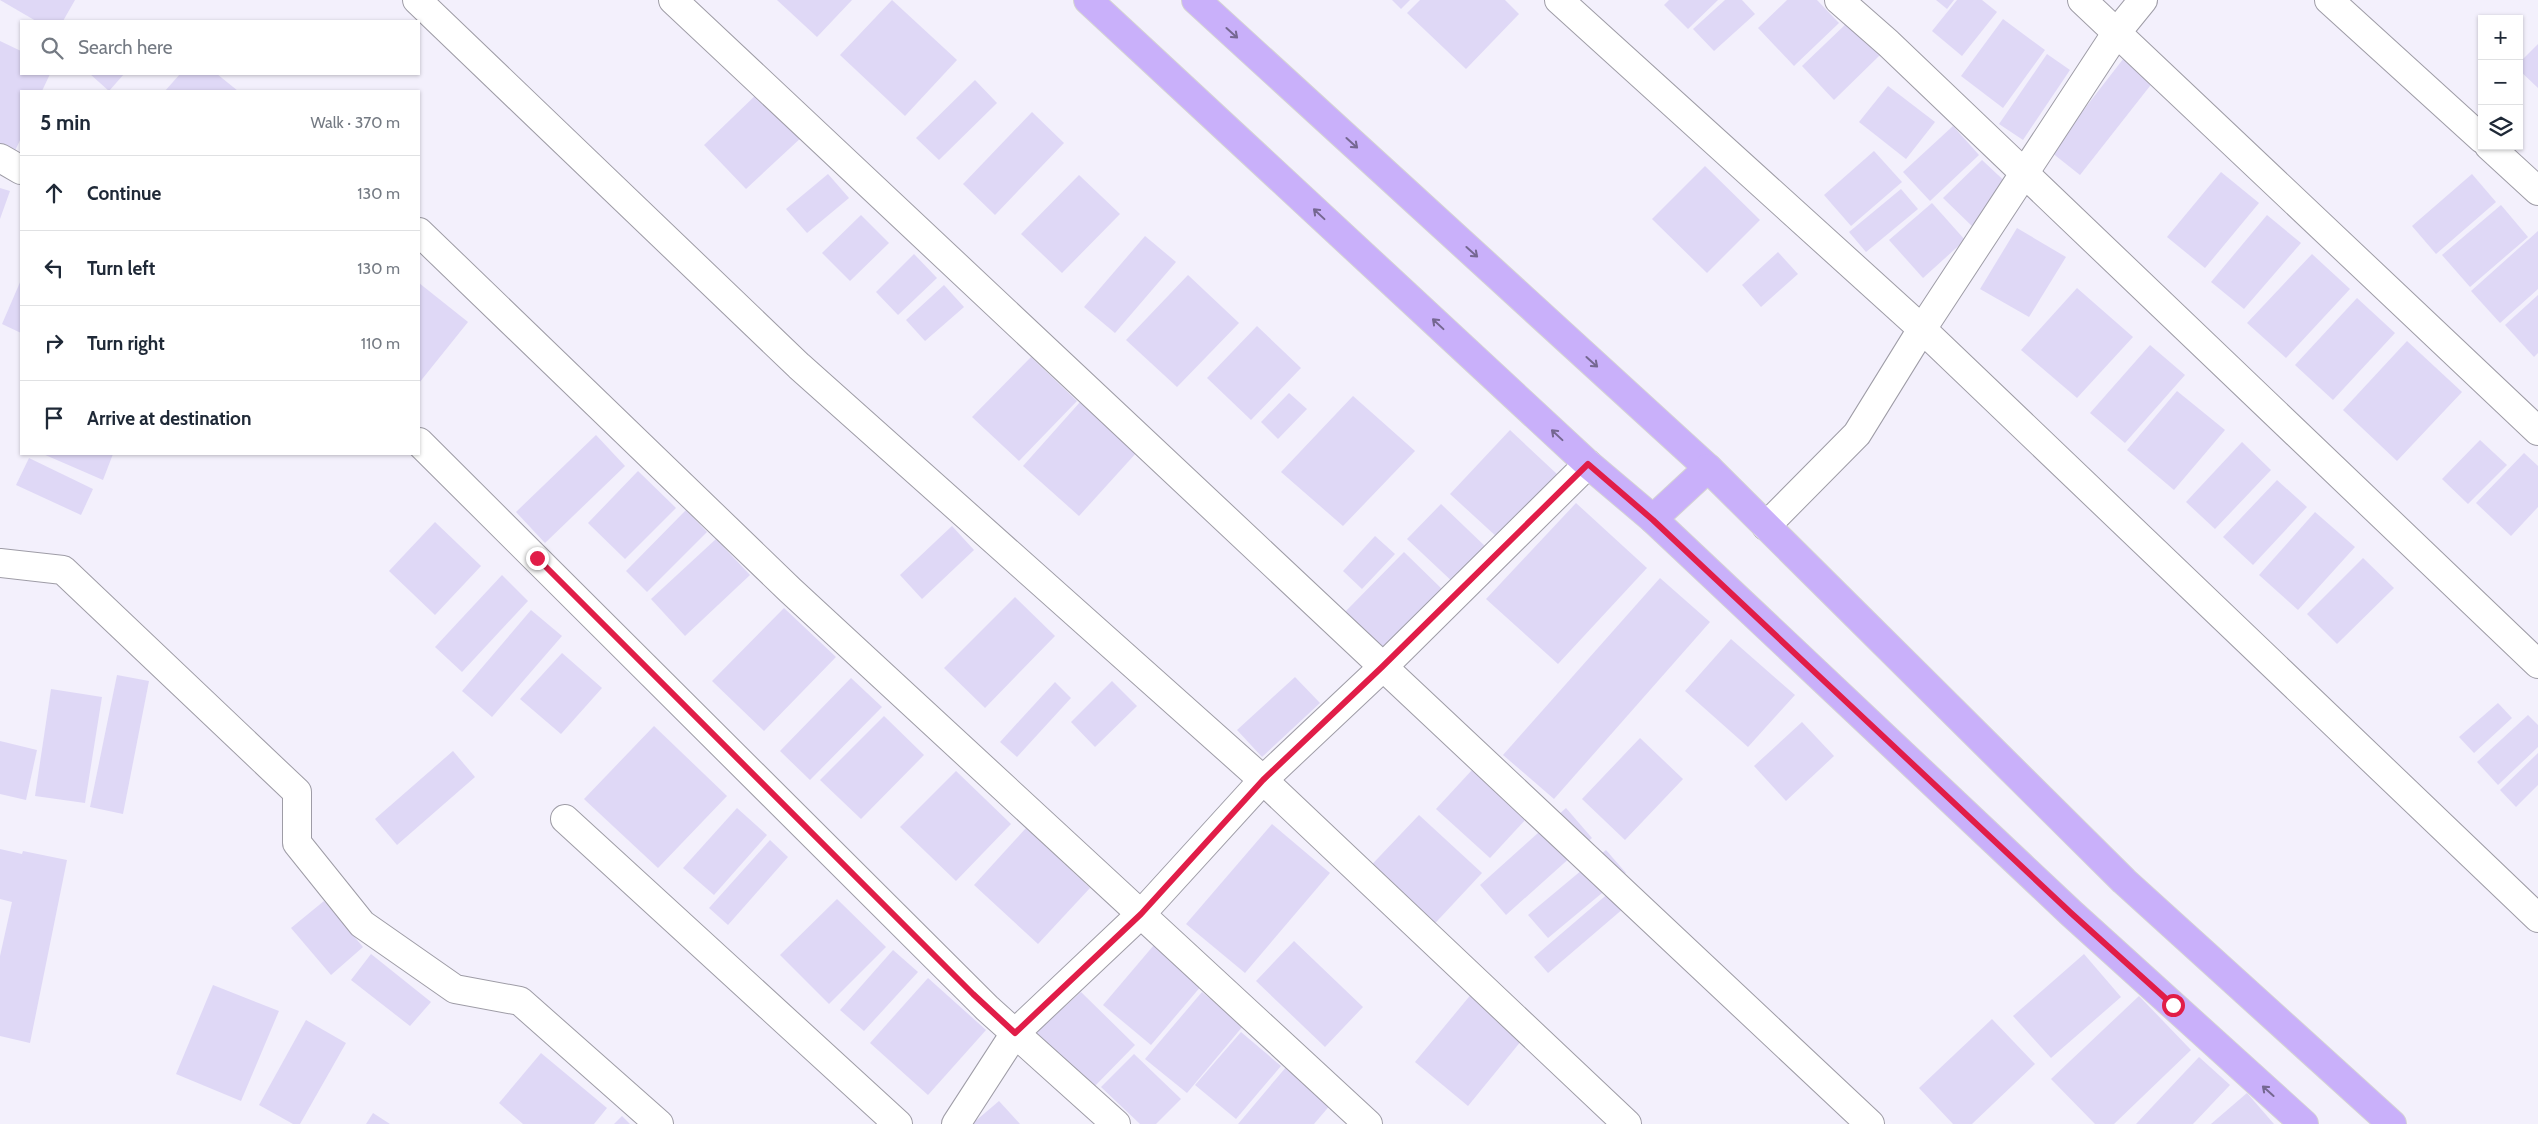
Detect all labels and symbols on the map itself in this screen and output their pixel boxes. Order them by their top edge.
one-way arrow [1226,27,1239,39]
one-way arrow [1346,137,1359,149]
one-way arrow [1312,208,1325,220]
one-way arrow [1466,246,1479,258]
one-way arrow [1431,319,1444,330]
one-way arrow [1586,356,1598,368]
one-way arrow [1551,429,1563,441]
route end [526,547,549,570]
route start [2162,994,2185,1017]
one-way arrow [2261,1085,2274,1097]

